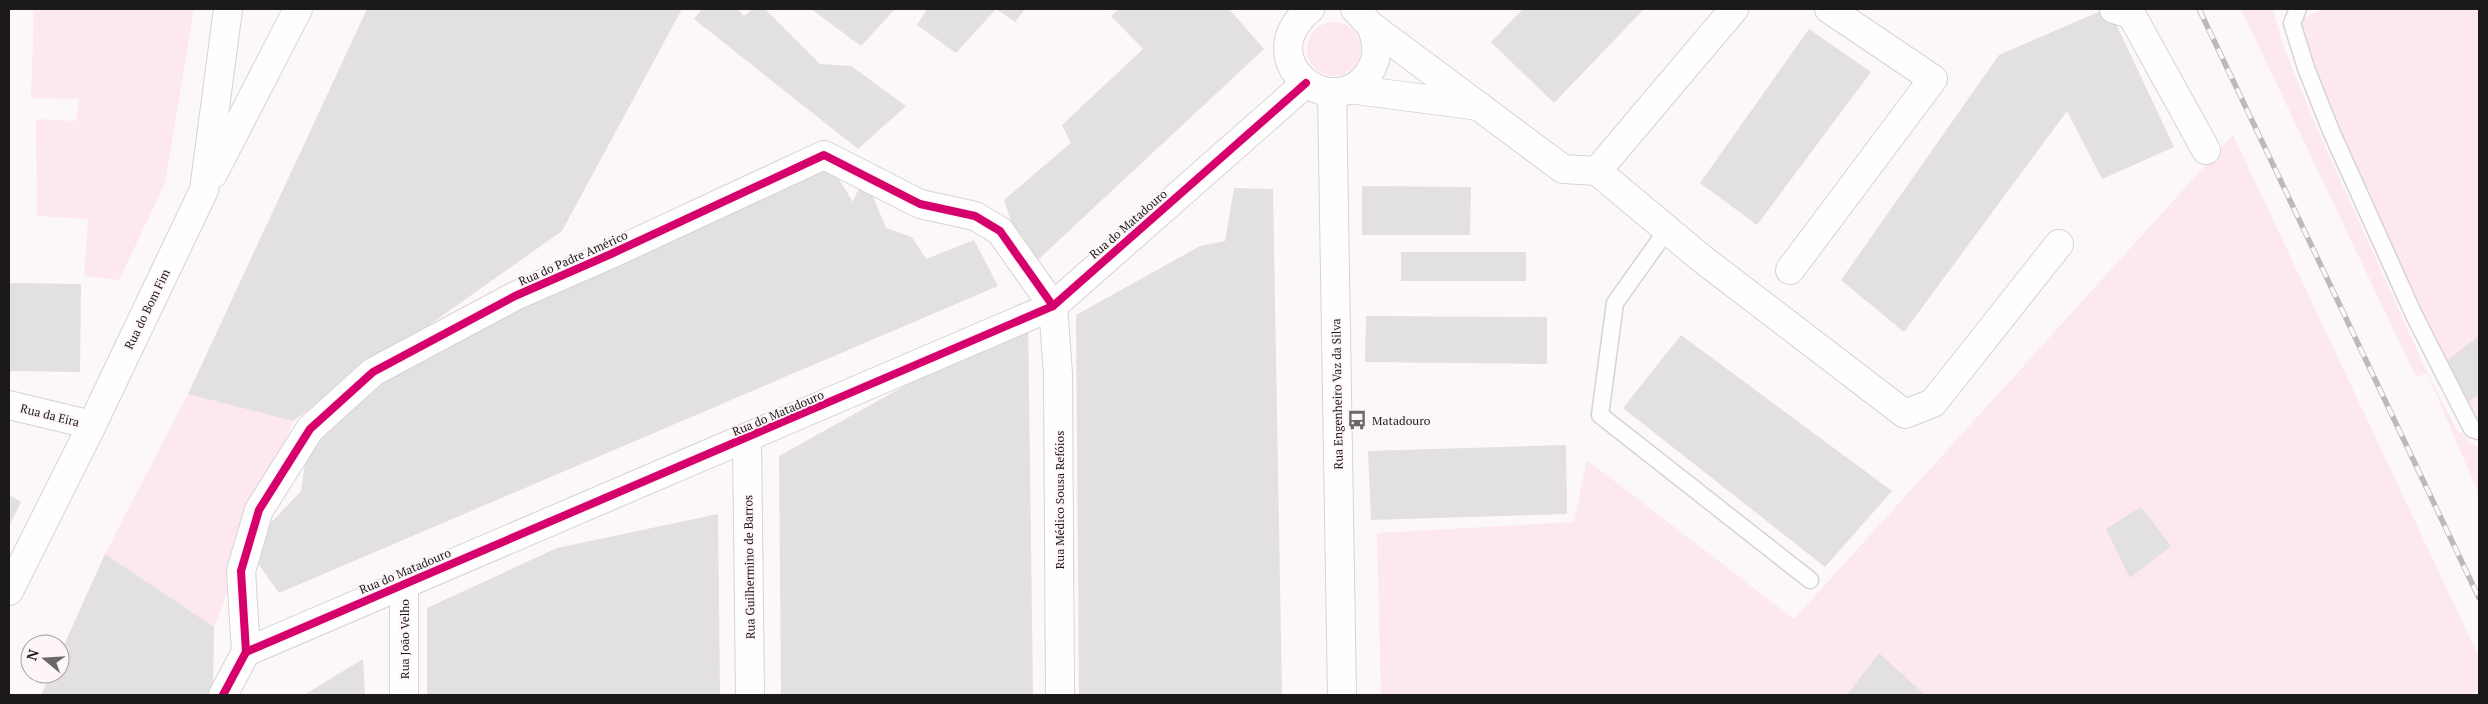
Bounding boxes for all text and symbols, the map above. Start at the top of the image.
street label: Rua do Matadouro [1086,186,1170,262]
street label: Rua do Padre Américo [516,227,630,289]
street label: Rua do Bom Fim [121,266,173,352]
street label: Rua Engenheiro Vaz da Silva [1328,318,1346,470]
street label: Rua do Matadouro [730,387,826,439]
street label: Rua da Eira [19,400,81,430]
bus stop icon: Matadouro [1346,409,1368,431]
place label: Matadouro [1372,413,1431,428]
street label: Rua Médico Sousa Refóios [1052,431,1067,569]
street label: Rua Guilhermino de Barros [740,495,758,639]
street label: Rua do Matadouro [357,545,453,597]
street label: Rua João Velho [397,599,412,679]
north arrow [20,634,70,684]
text: N [21,646,43,663]

